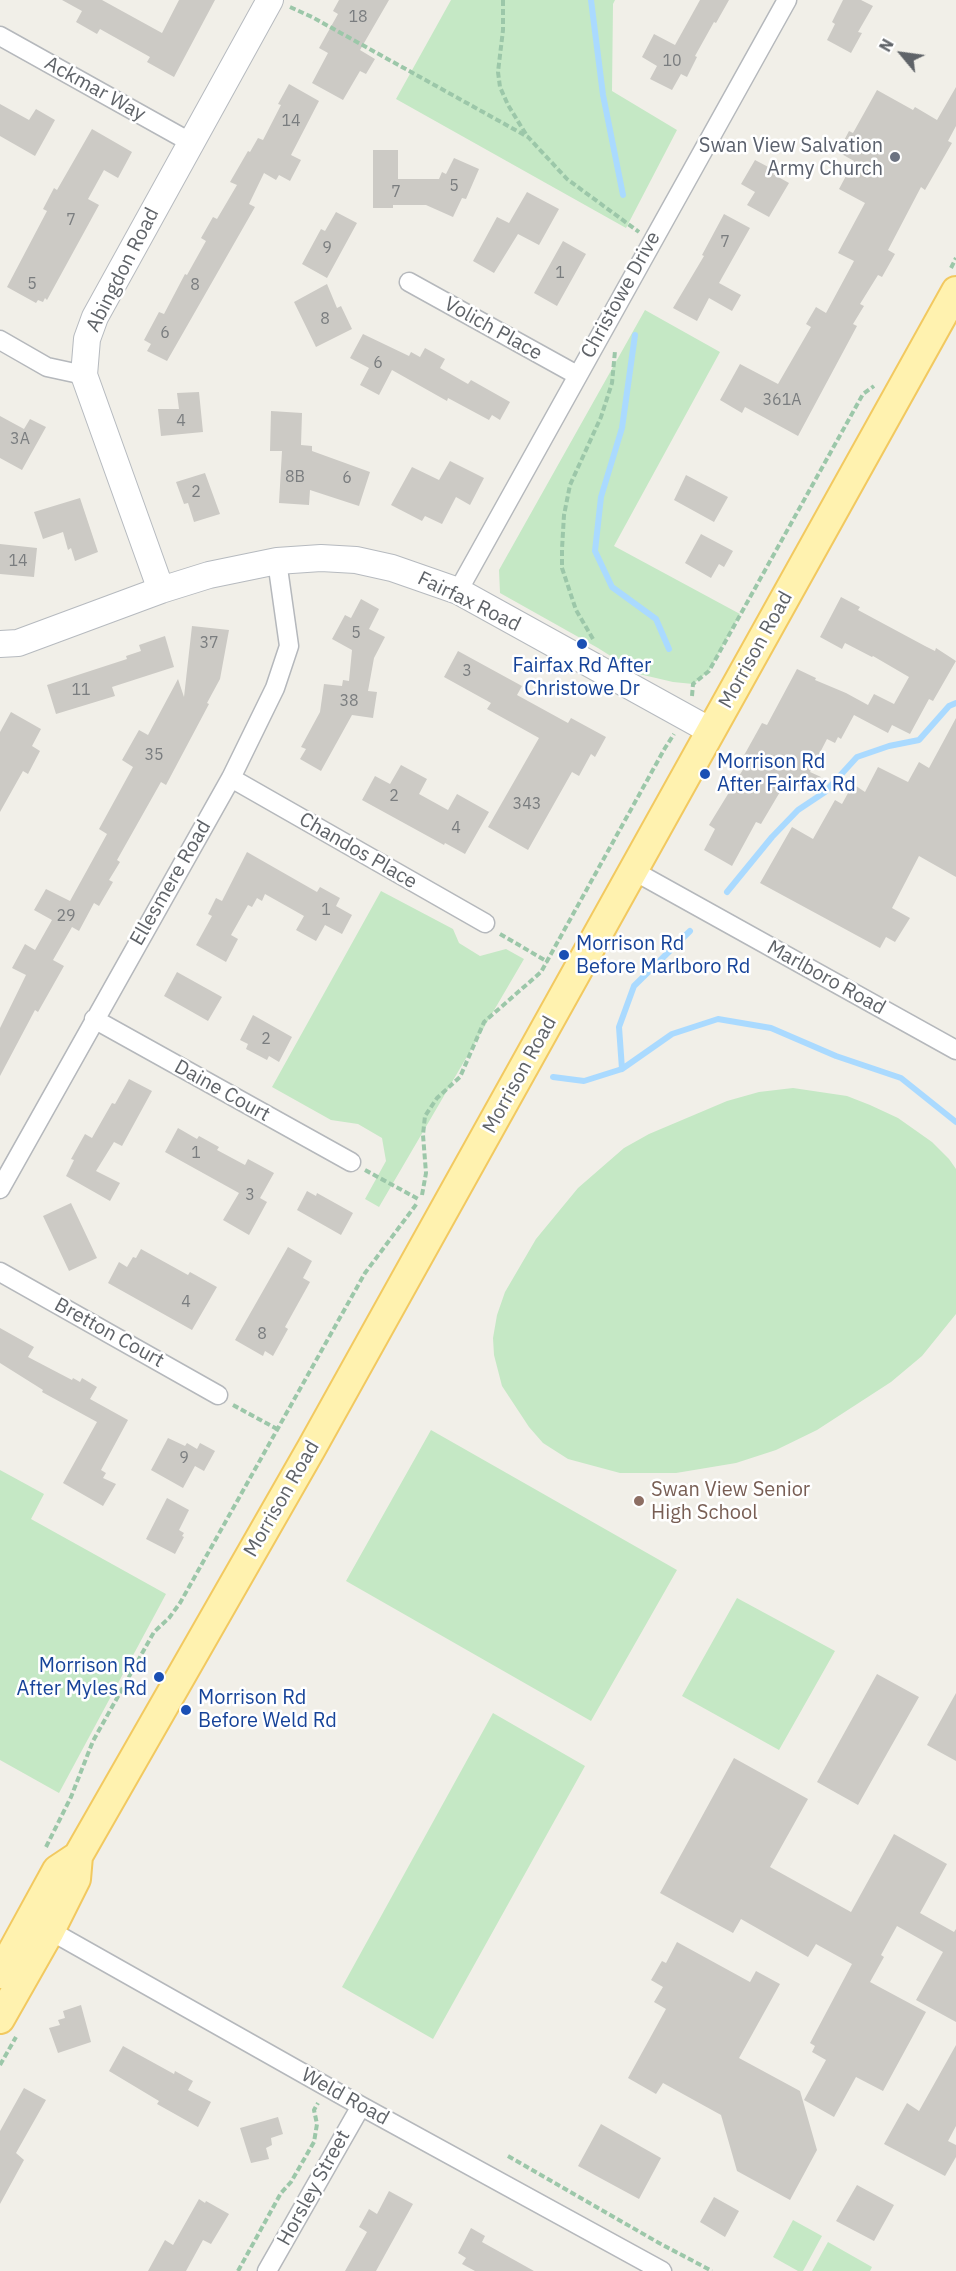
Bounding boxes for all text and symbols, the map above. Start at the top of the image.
house number: 18 [348,7,368,27]
north arrow [872,24,932,84]
text: N [875,35,898,55]
street label: Ackmar Way [40,51,150,127]
house number: 10 [662,51,682,71]
house number: 14 [281,111,301,131]
place label: Swan View Salvation Army Church [699,134,883,181]
marker: Swan View Salvation Army Church [888,150,902,164]
house number: 5 [449,176,459,196]
house number: 7 [391,182,401,202]
street label: Abingdon Road [81,204,165,336]
house number: 7 [66,210,76,230]
street label: Christowe Drive [576,227,666,363]
house number: 7 [720,232,730,252]
house number: 9 [322,238,332,258]
house number: 1 [555,263,565,283]
house number: 5 [27,274,37,294]
house number: 8 [190,275,200,295]
street label: Volich Place [440,292,546,366]
house number: 8 [320,309,330,329]
house number: 6 [160,323,170,343]
house number: 6 [373,353,383,373]
house number: 361A [762,390,802,410]
house number: 4 [176,411,186,431]
house number: 3A [10,429,30,449]
house number: 8B [285,467,305,487]
house number: 6 [342,468,352,488]
house number: 2 [191,482,201,502]
house number: 14 [8,551,28,571]
street label: Fairfax Road [414,567,524,637]
street label: Morrison Road [714,587,798,713]
house number: 5 [351,623,361,643]
house number: 37 [199,633,219,653]
marker: Fairfax Rd After Christowe Dr [575,637,589,651]
place label: Fairfax Rd After Christowe Dr [513,654,651,701]
house number: 3 [462,661,472,681]
house number: 11 [71,680,91,700]
house number: 38 [339,691,359,711]
house number: 35 [144,745,164,765]
place label: Morrison Rd After Fairfax Rd [717,750,856,797]
marker: Morrison Rd After Fairfax Rd [698,767,712,781]
house number: 2 [389,786,399,806]
house number: 343 [513,794,541,814]
street label: Chandos Place [295,808,421,894]
street label: Ellesmere Road [125,816,217,950]
house number: 4 [451,818,461,838]
house number: 1 [321,900,331,920]
house number: 29 [56,906,76,926]
place label: Morrison Rd Before Marlboro Rd [576,932,750,979]
street label: Marlboro Road [763,936,889,1020]
marker: Morrison Rd Before Marlboro Rd [557,948,571,962]
street label: Morrison Road [478,1012,562,1138]
house number: 2 [261,1029,271,1049]
street label: Daine Court [170,1055,274,1127]
house number: 1 [191,1143,201,1163]
house number: 3 [245,1185,255,1205]
house number: 4 [181,1292,191,1312]
street label: Bretton Court [50,1293,168,1373]
house number: 8 [257,1324,267,1344]
street label: Morrison Road [239,1437,325,1561]
house number: 9 [179,1448,189,1468]
place label: Swan View Senior High School [651,1478,810,1525]
marker: Swan View Senior High School [632,1494,646,1508]
place label: Morrison Rd After Myles Rd [17,1654,147,1701]
marker: Morrison Rd After Myles Rd [152,1670,166,1684]
place label: Morrison Rd Before Weld Rd [198,1686,337,1733]
marker: Morrison Rd Before Weld Rd [179,1703,193,1717]
street label: Weld Road [297,2063,393,2131]
street label: Horsley Street [272,2126,356,2250]

